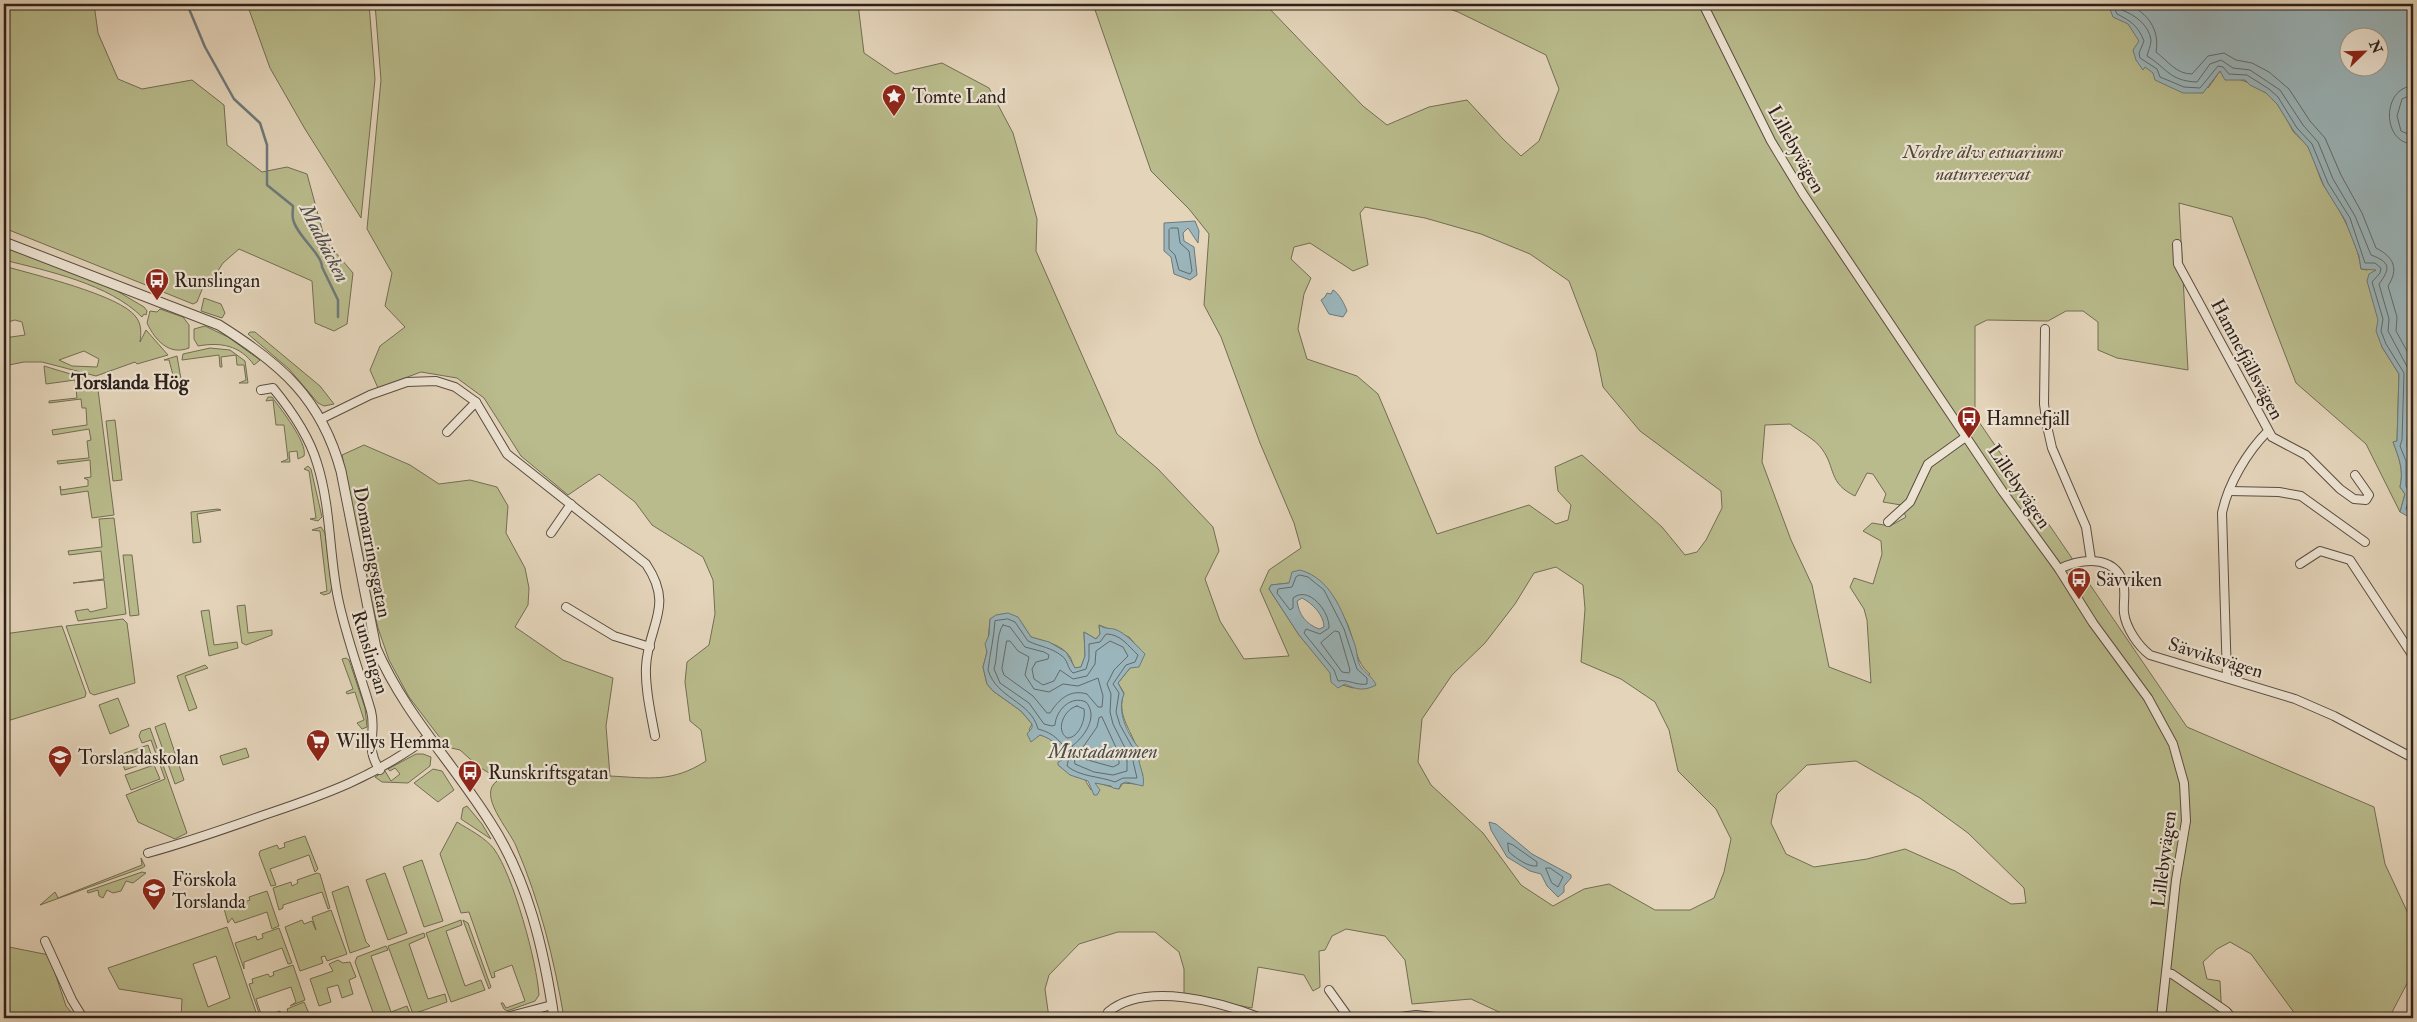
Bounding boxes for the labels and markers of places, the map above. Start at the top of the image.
place icon: Tomte Land [881,83,907,117]
place label: Tomte Land [912,85,1007,109]
bus stop icon: Runslingan [144,267,170,301]
place label: Runslingan [174,269,260,293]
bus stop icon: Hamnefjäll [1956,405,1982,439]
place label: Hamnefjäll [1986,407,2070,431]
bus stop icon: Sävviken [2066,566,2092,600]
place label: Sävviken [2096,568,2162,592]
supermarket icon: Willys Hemma [305,728,331,762]
place label: Willys Hemma [335,730,450,754]
school or university icon: Torslandaskolan [47,744,73,778]
place label: Torslandaskolan [78,746,199,770]
bus stop icon: Runskriftsgatan [457,759,483,793]
place label: Runskriftsgatan [488,761,609,785]
place label: Förskola Torslanda [172,868,246,914]
school or university icon: Förskola Torslanda [141,877,167,911]

